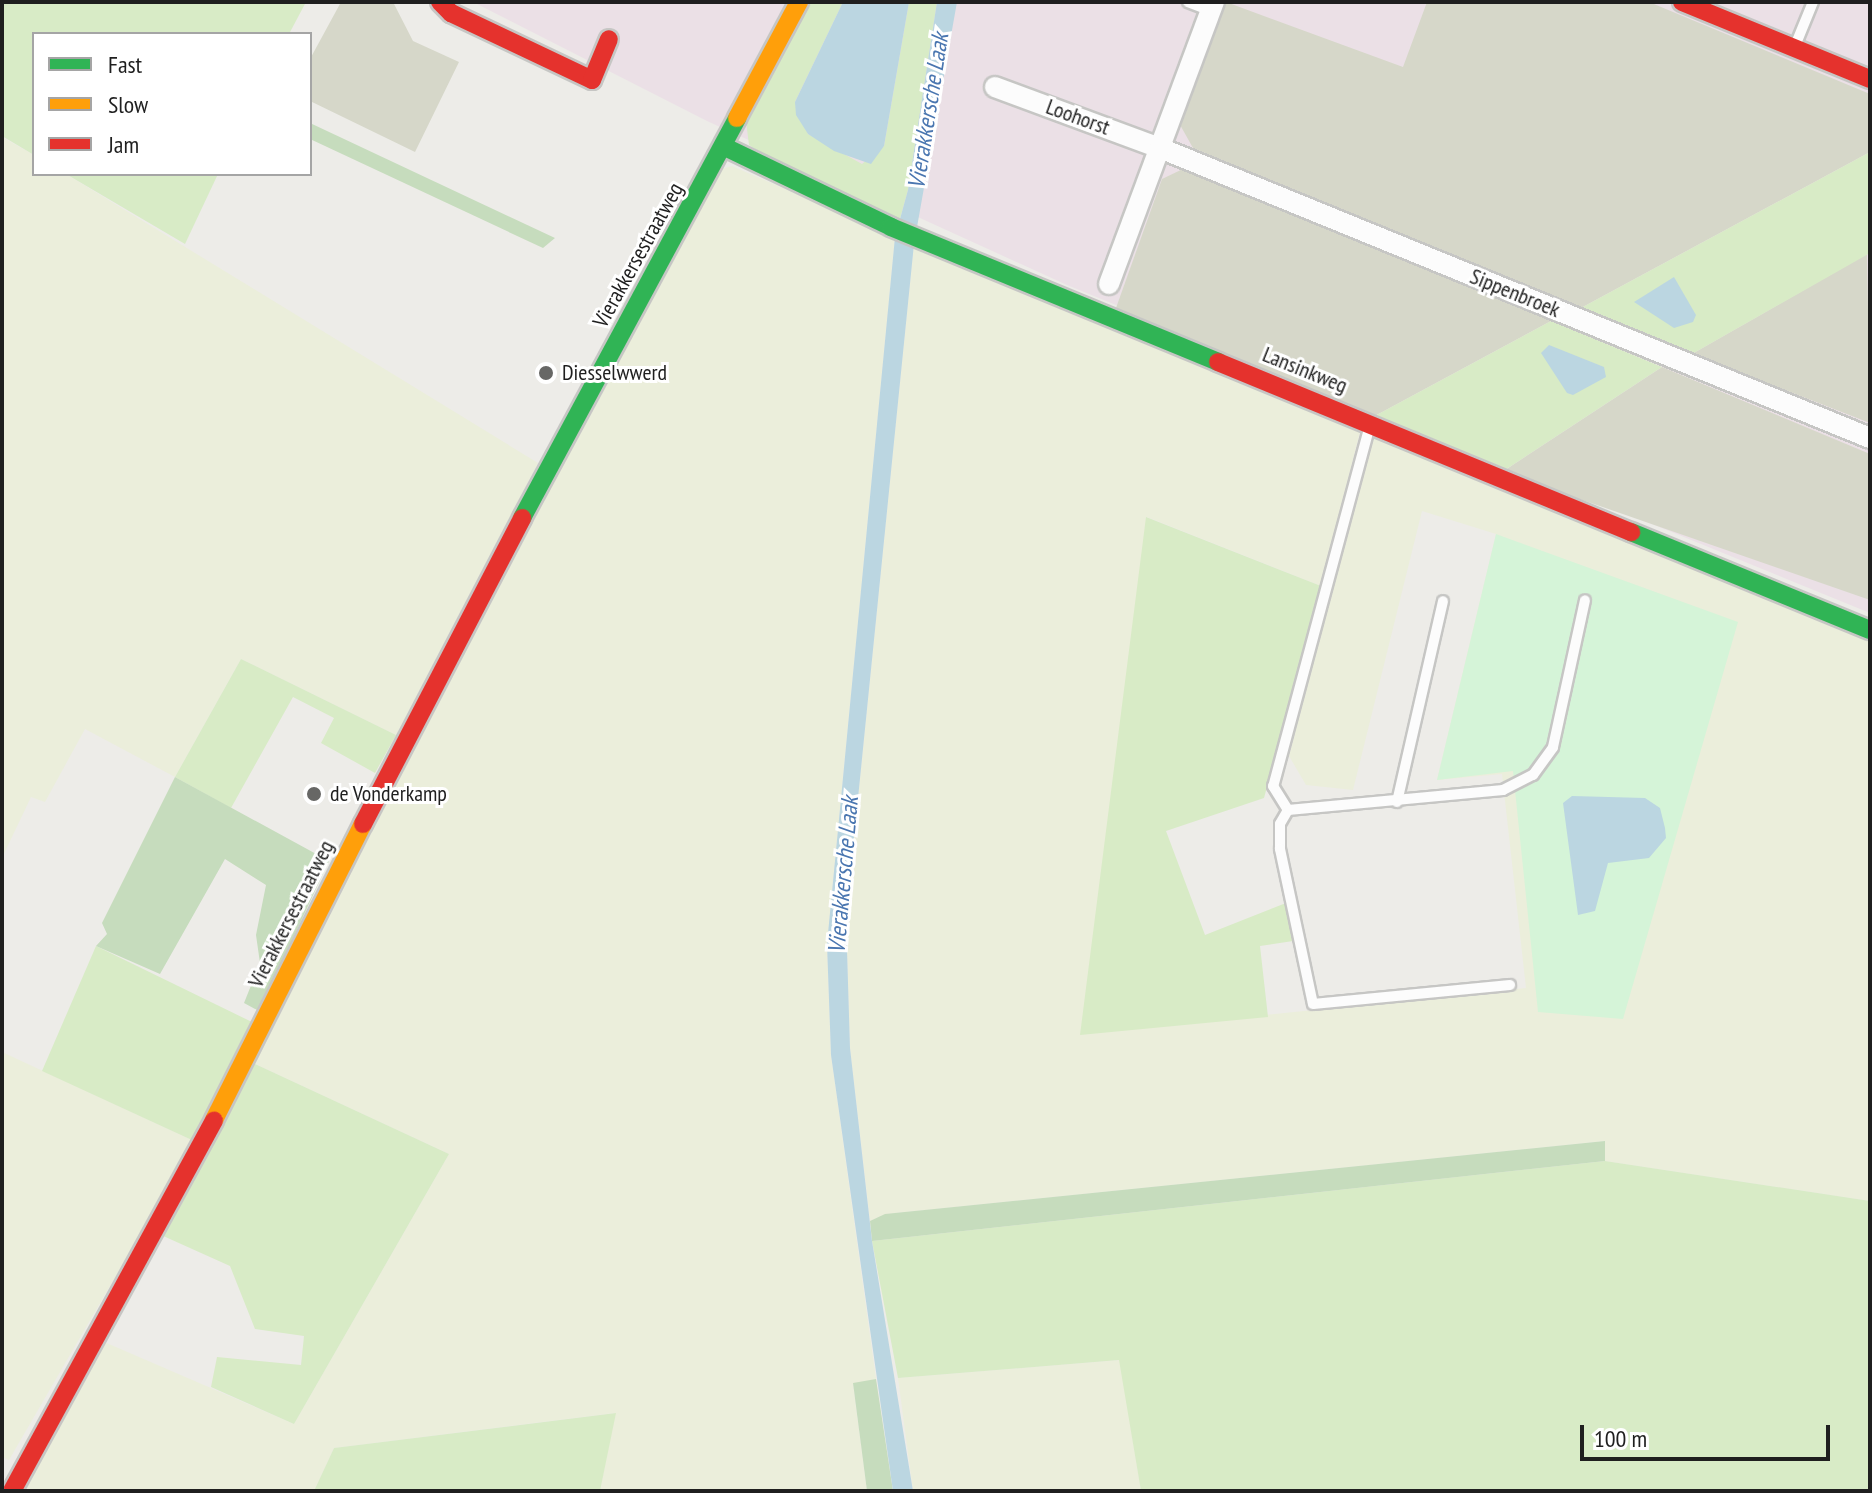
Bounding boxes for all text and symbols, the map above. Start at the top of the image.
water label: Vierakkersche Laak [901,31,955,191]
legend [32,32,312,176]
text: Fast [108,49,142,80]
text: Slow [108,89,148,120]
street label: Loohorst [1043,93,1113,141]
text: Jam [108,129,139,160]
street label: Vierakkersestraatweg [587,178,689,332]
street label: Sippenbroek [1466,263,1564,323]
street label: Lansinkweg [1259,341,1351,399]
place label: Diesselwwerd [562,360,667,386]
marker: Diesselwwerd [537,364,555,382]
place label: de Vonderkamp [330,781,447,807]
marker: de Vonderkamp [305,785,323,803]
water label: Vierakkersche Laak [822,795,864,955]
street label: Vierakkersestraatweg [243,836,339,992]
scale bar [1584,1409,1834,1459]
text: 100 m [1594,1423,1647,1454]

